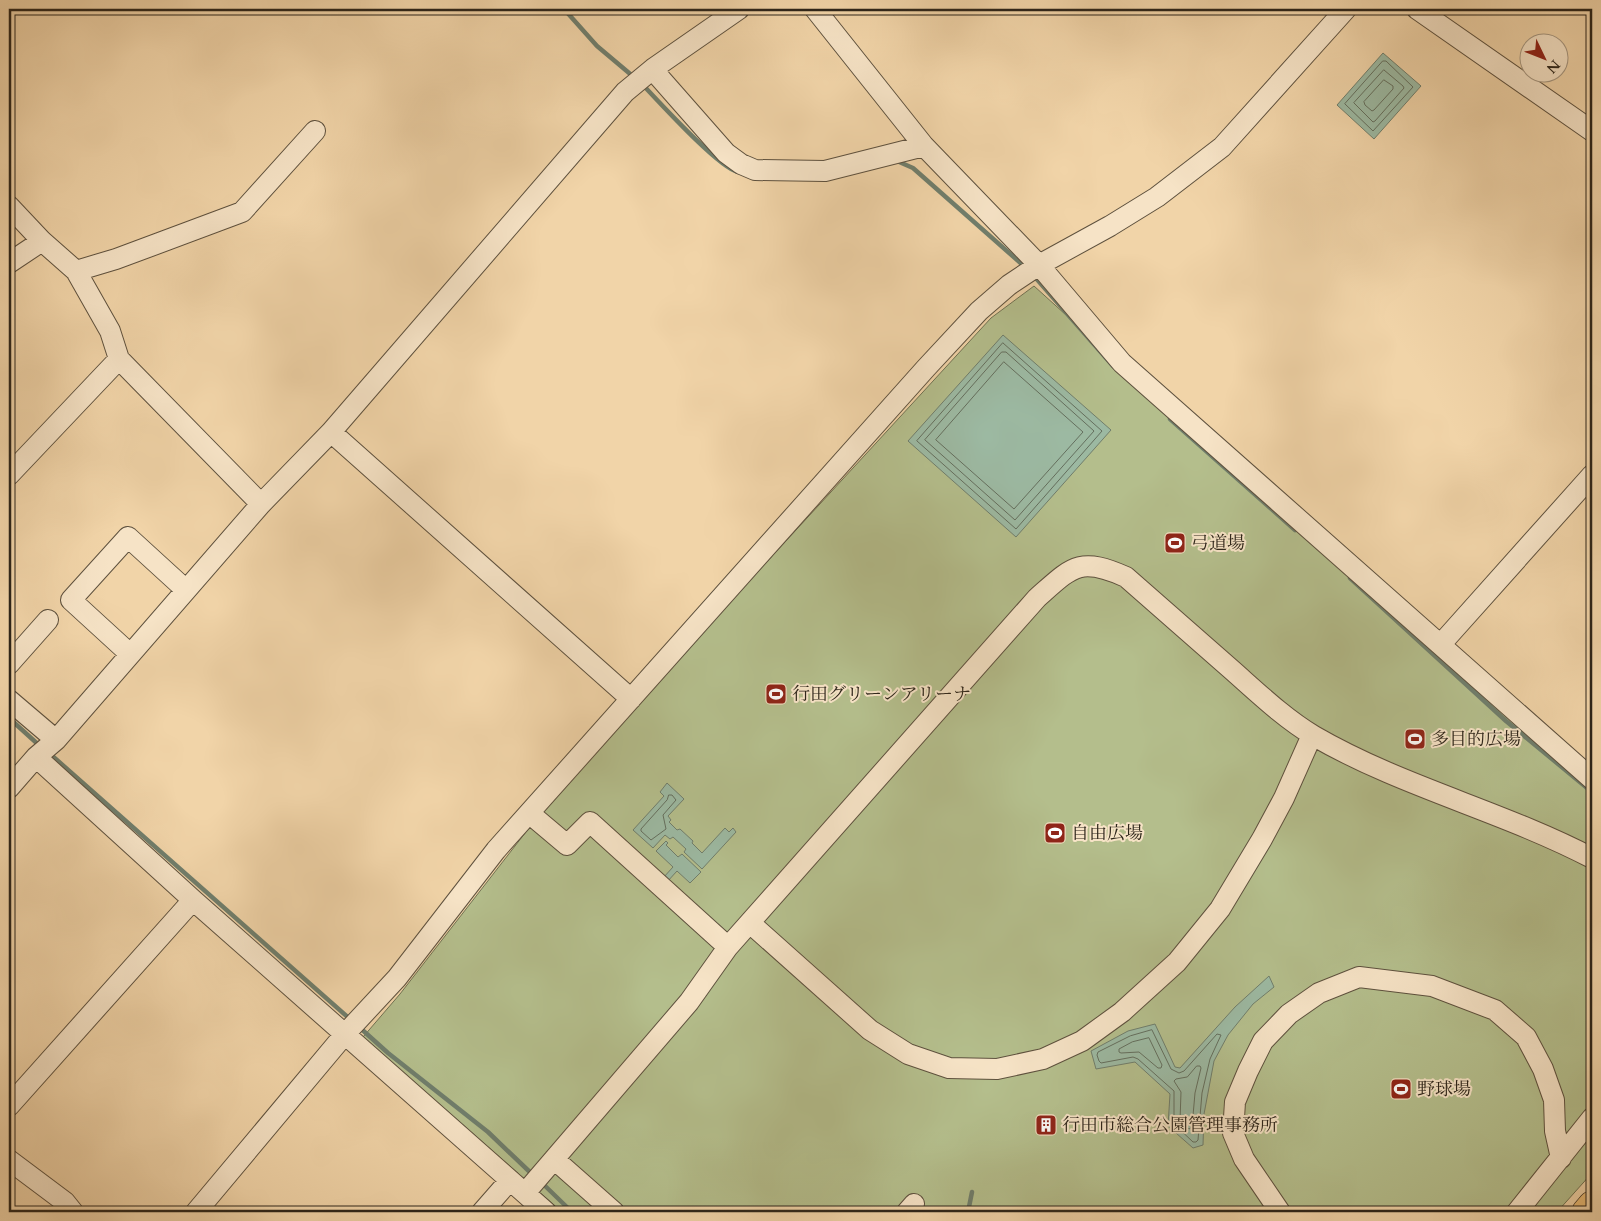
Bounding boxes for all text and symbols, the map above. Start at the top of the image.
north arrow [1518,32,1568,82]
text: N [1542,56,1564,77]
sports icon: 弓道場 [1163,531,1187,555]
place label: 弓道場 [1191,531,1245,556]
sports icon: 行田グリーンアリーナ [764,682,788,706]
place label: 行田グリーンアリーナ [792,682,971,707]
sports icon: 多目的広場 [1403,727,1427,751]
place label: 多目的広場 [1431,727,1521,752]
sports icon: 自由広場 [1043,821,1067,845]
place label: 自由広場 [1071,821,1143,846]
sports icon: 野球場 [1389,1077,1413,1101]
place label: 野球場 [1417,1077,1471,1102]
building icon: 行田市総合公園管理事務所 [1034,1113,1058,1137]
place label: 行田市総合公園管理事務所 [1062,1113,1278,1138]

